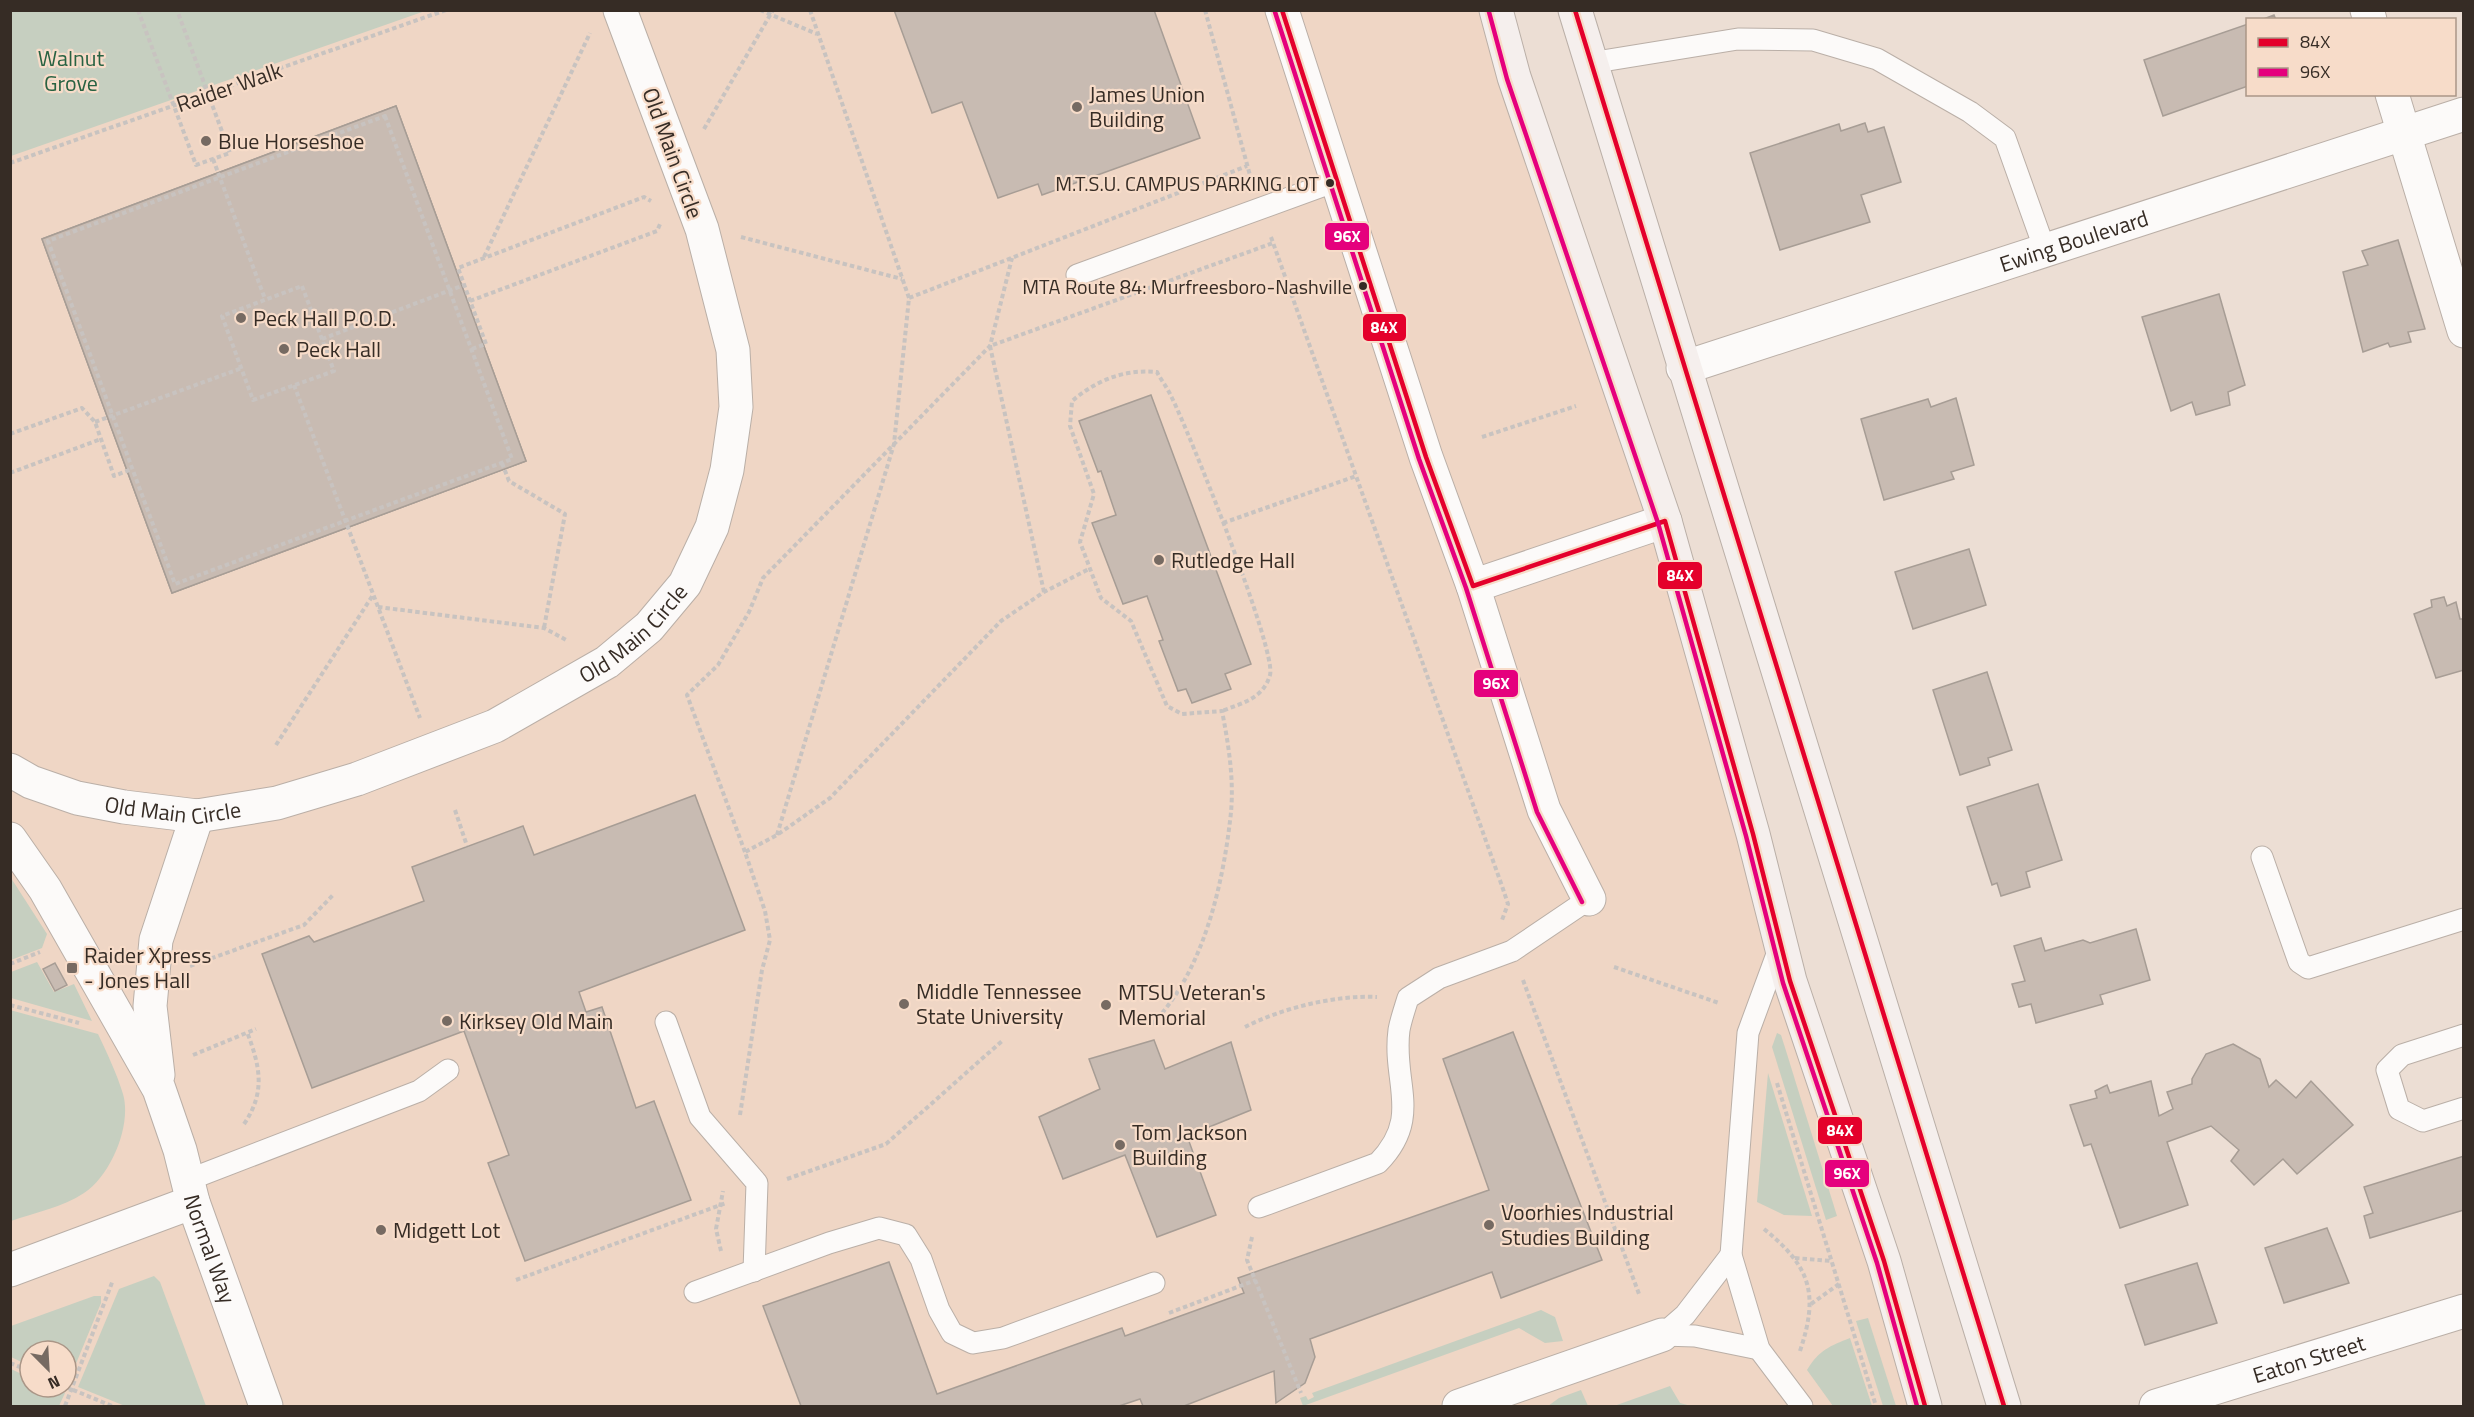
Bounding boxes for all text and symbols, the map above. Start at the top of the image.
legend [2246,18,2456,96]
text: 84X [2300,28,2330,55]
park label: Walnut Grove [38,41,105,100]
street label: Raider Walk [171,53,287,121]
text: 96X [2300,58,2330,85]
place label: James Union Building [1089,77,1205,136]
street label: Old Main Circle [634,83,712,223]
marker: James Union Building [1070,100,1084,114]
place label: Blue Horseshoe [218,124,364,158]
marker: Blue Horseshoe [199,134,213,148]
place label: M.T.S.U. CAMPUS PARKING LOT [1055,168,1319,199]
marker: M.T.S.U. CAMPUS PARKING LOT [1324,177,1336,189]
street label: Ewing Boulevard [1995,201,2153,281]
line badge: 96X [1324,222,1370,251]
text: 96X [1333,224,1361,248]
place label: MTA Route 84: Murfreesboro-Nashville [1022,271,1352,302]
marker: MTA Route 84: Murfreesboro-Nashville [1357,280,1369,292]
place label: Peck Hall P.O.D. [253,301,396,335]
marker: Peck Hall P.O.D. [234,311,248,325]
line badge: 84X [1362,313,1407,342]
text: 84X [1370,315,1398,339]
place label: Peck Hall [296,332,381,366]
marker: Peck Hall [277,342,291,356]
place label: Rutledge Hall [1171,543,1295,577]
marker: Rutledge Hall [1152,553,1166,567]
line badge: 84X [1657,561,1703,590]
text: 84X [1666,563,1694,587]
street label: Old Main Circle [572,576,696,692]
line badge: 96X [1473,669,1519,698]
text: 96X [1482,671,1510,695]
street label: Old Main Circle [102,787,243,834]
place label: Raider Xpress - Jones Hall [84,938,211,997]
marker: Raider Xpress - Jones Hall [65,961,79,975]
place label: Middle Tennessee State University [916,974,1082,1033]
place label: MTSU Veteran's Memorial [1118,975,1266,1034]
marker: Middle Tennessee State University [897,997,911,1011]
marker: MTSU Veteran's Memorial [1099,998,1113,1012]
place label: Kirksey Old Main [459,1004,613,1038]
marker: Kirksey Old Main [440,1014,454,1028]
place label: Tom Jackson Building [1132,1115,1248,1174]
line badge: 84X [1817,1116,1863,1145]
text: 84X [1826,1118,1854,1142]
marker: Tom Jackson Building [1113,1138,1127,1152]
line badge: 96X [1824,1159,1870,1188]
text: 96X [1833,1161,1861,1185]
street label: Normal Way [175,1191,245,1309]
place label: Voorhies Industrial Studies Building [1501,1195,1674,1254]
place label: Midgett Lot [393,1213,501,1247]
marker: Voorhies Industrial Studies Building [1482,1218,1496,1232]
marker: Midgett Lot [374,1223,388,1237]
street label: Eaton Street [2248,1325,2370,1392]
north arrow [18,1339,78,1399]
text: N [44,1369,64,1396]

